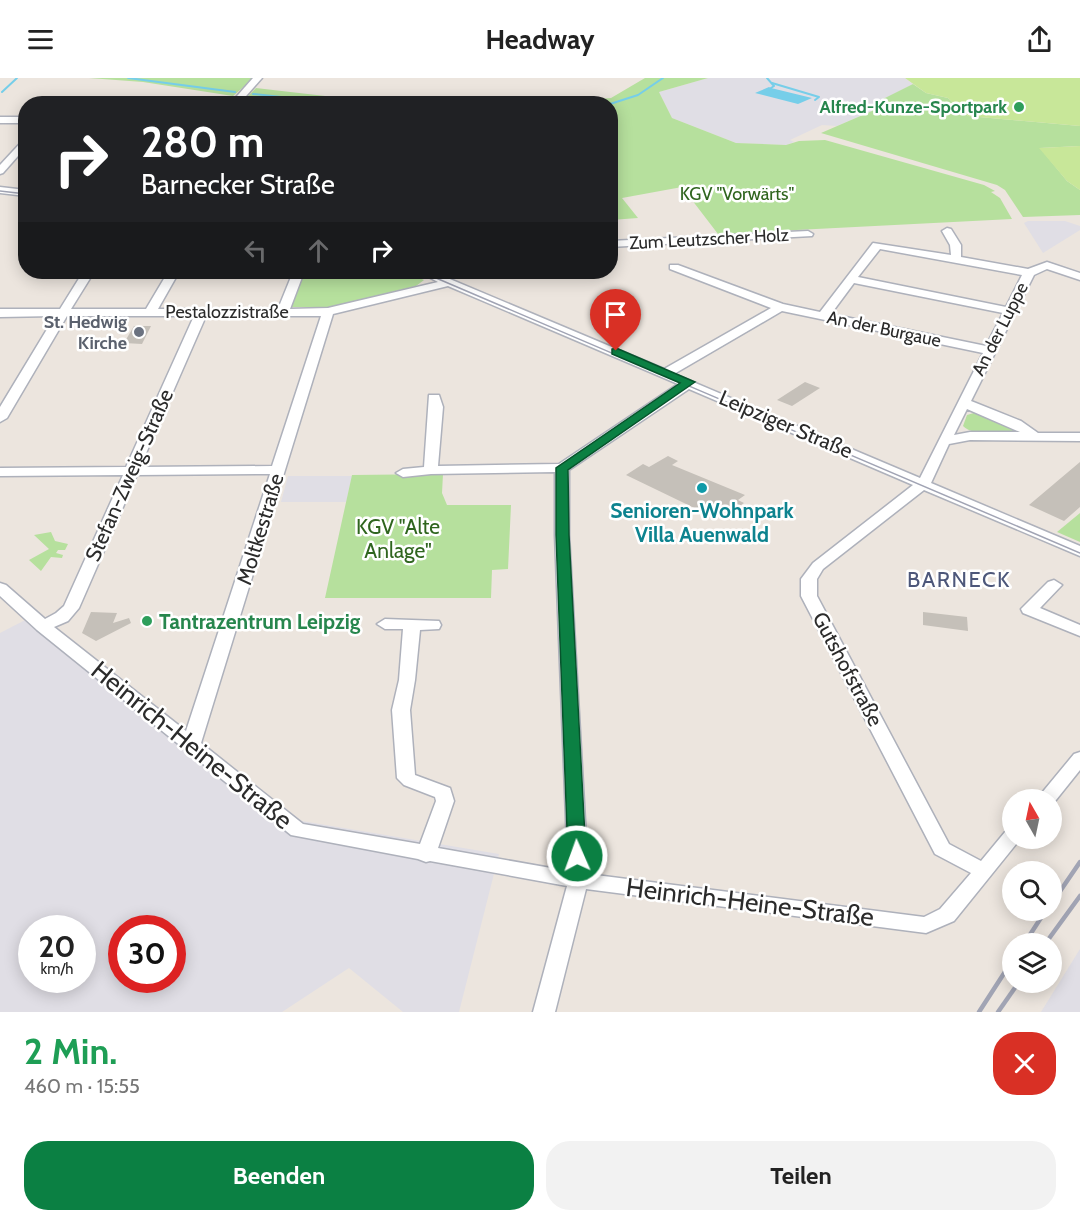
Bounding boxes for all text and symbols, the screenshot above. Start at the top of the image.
icon: menu [24,23,57,56]
text: Headway [486,23,594,56]
icon: share [1023,23,1056,56]
place label: Alfred-Kunze-Sportpark [820,96,1007,118]
marker: Alfred-Kunze-Sportpark [1012,100,1026,114]
text: 280 m [141,116,264,168]
icon: right [42,120,120,198]
text: Barnecker Straße [141,168,335,201]
park label: KGV "Vorwärts" [680,183,795,205]
street label: Zum Leutzscher Holz [629,224,790,254]
icon: left [239,234,272,267]
icon: ahead [302,234,335,267]
icon: right [365,234,398,267]
street label: An der Luppe [967,279,1033,379]
pin [590,289,641,351]
icon: arrive [599,298,632,331]
street label: Pestalozzistraße [165,301,289,323]
street label: An der Burgaue [825,306,943,352]
place label: St. Hedwig Kirche [44,311,127,354]
marker: St. Hedwig Kirche [132,325,146,339]
street label: Stefan-Zweig-Straße [80,385,178,565]
street label: Leipziger Straße [716,385,857,463]
street label: Moltkestraße [231,470,289,588]
marker: Senioren-Wohnpark Villa Auenwald [695,481,709,495]
place label: Senioren-Wohnpark Villa Auenwald [610,498,795,547]
park label: KGV "Alte Anlage" [356,514,440,563]
district label: BARNECK [907,566,1011,593]
street label: Gutshofstraße [807,608,889,731]
place label: Tantrazentrum Leipzig [159,609,361,634]
marker: Tantrazentrum Leipzig [140,614,154,628]
street label: Heinrich-Heine-Straße [85,654,299,836]
north arrow [1002,789,1062,849]
map controls [1002,789,1062,993]
position arrow [545,824,609,888]
button: search [1002,861,1062,921]
street label: Heinrich-Heine-Straße [624,871,876,933]
speed limit sign: 30 [108,915,186,993]
text: 20 [38,928,76,965]
button: layers [1002,933,1062,993]
text: km/h [41,960,73,978]
text: 2 Min. [24,1029,117,1073]
button: close [993,1032,1056,1095]
text: 460 m · 15:55 [24,1074,140,1098]
button: Beenden [24,1141,534,1210]
button: Teilen [546,1141,1056,1210]

